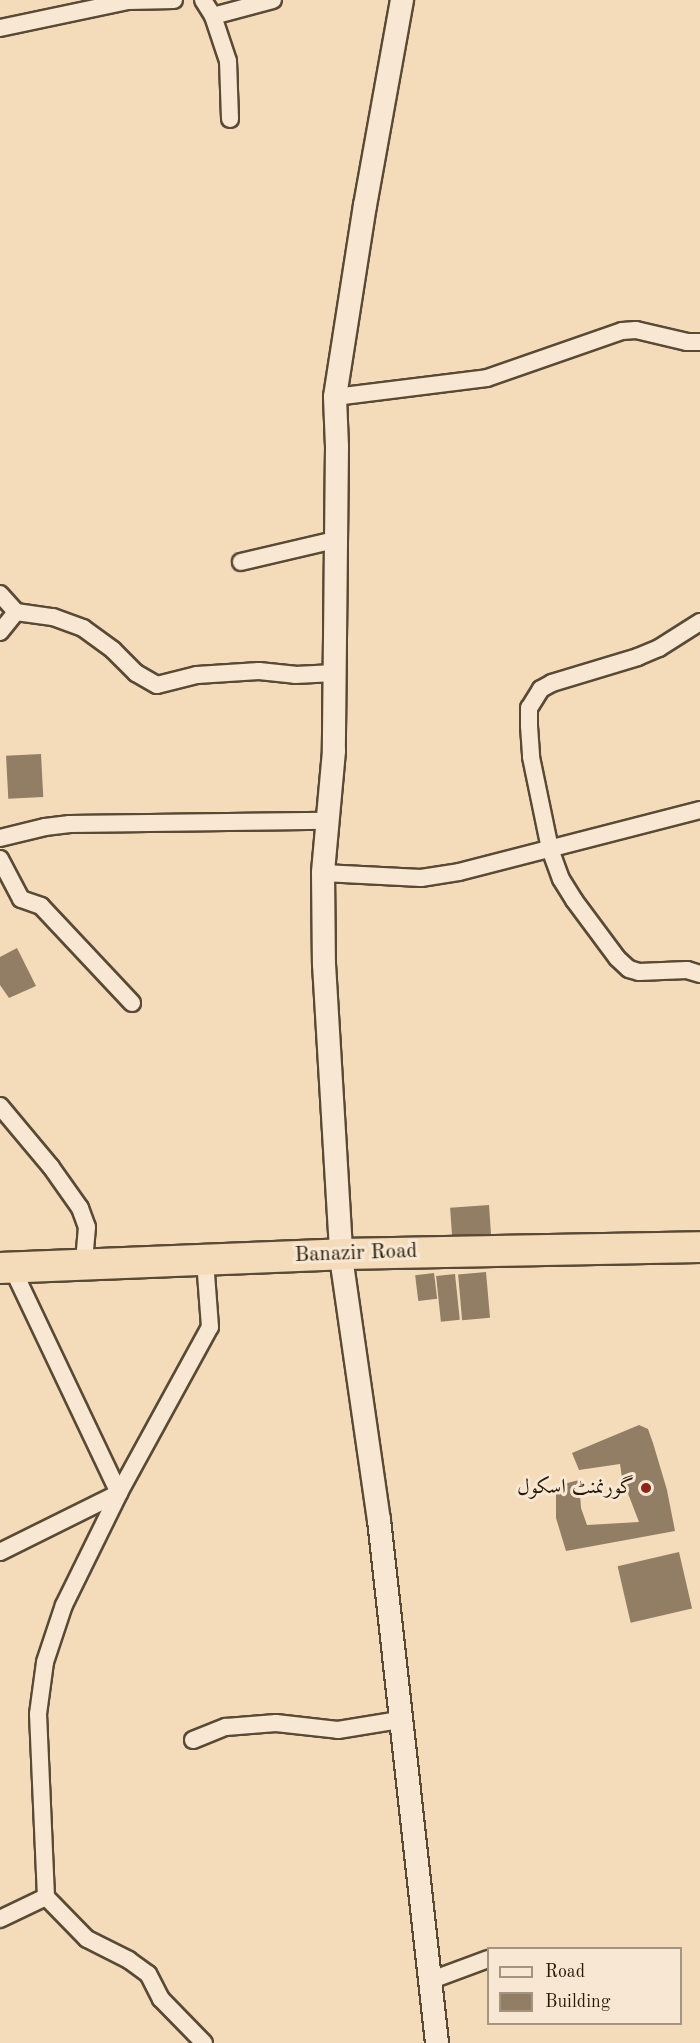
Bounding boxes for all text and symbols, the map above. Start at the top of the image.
street label: Banazir Road [294,1239,418,1269]
place label: گورنمنٹ اسکول [517,1475,634,1501]
marker: گورنمنٹ اسکول [639,1481,653,1495]
legend [487,1947,682,2025]
text: Road [545,1963,585,1981]
text: Building [545,1993,610,2011]

